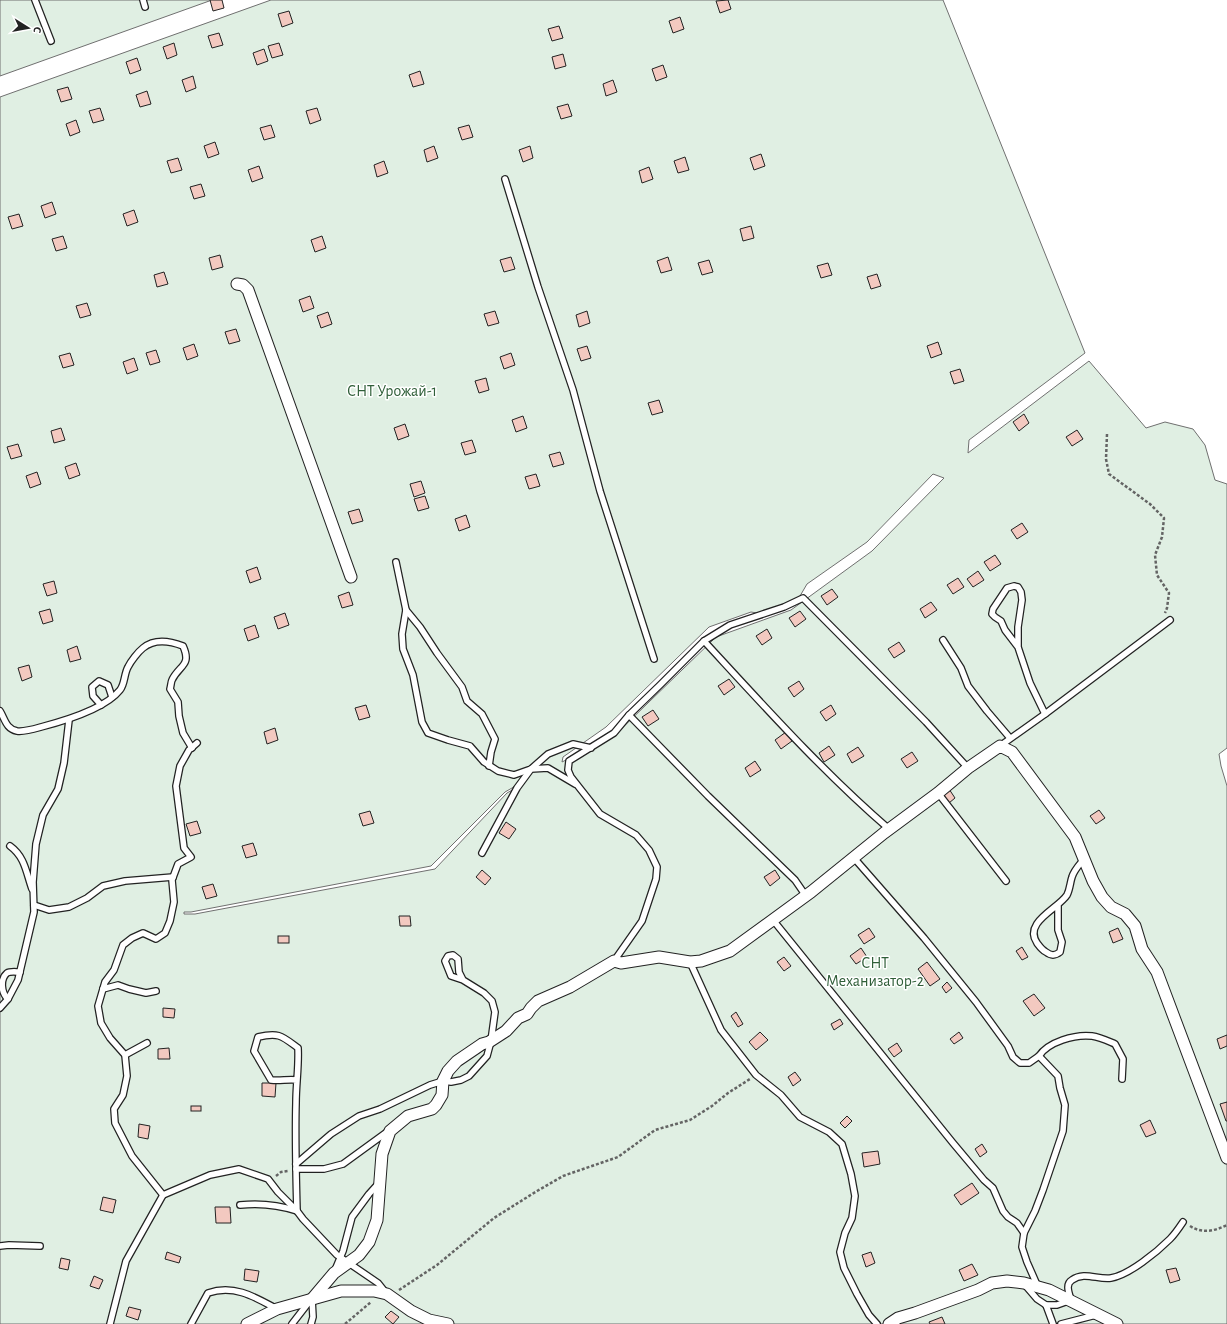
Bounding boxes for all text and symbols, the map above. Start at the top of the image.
north arrow [8,8,48,48]
text: С [31,26,43,34]
park label: СНТ Урожай-1 [347,383,437,399]
park label: СНТ Механизатор-2 [826,955,924,989]

